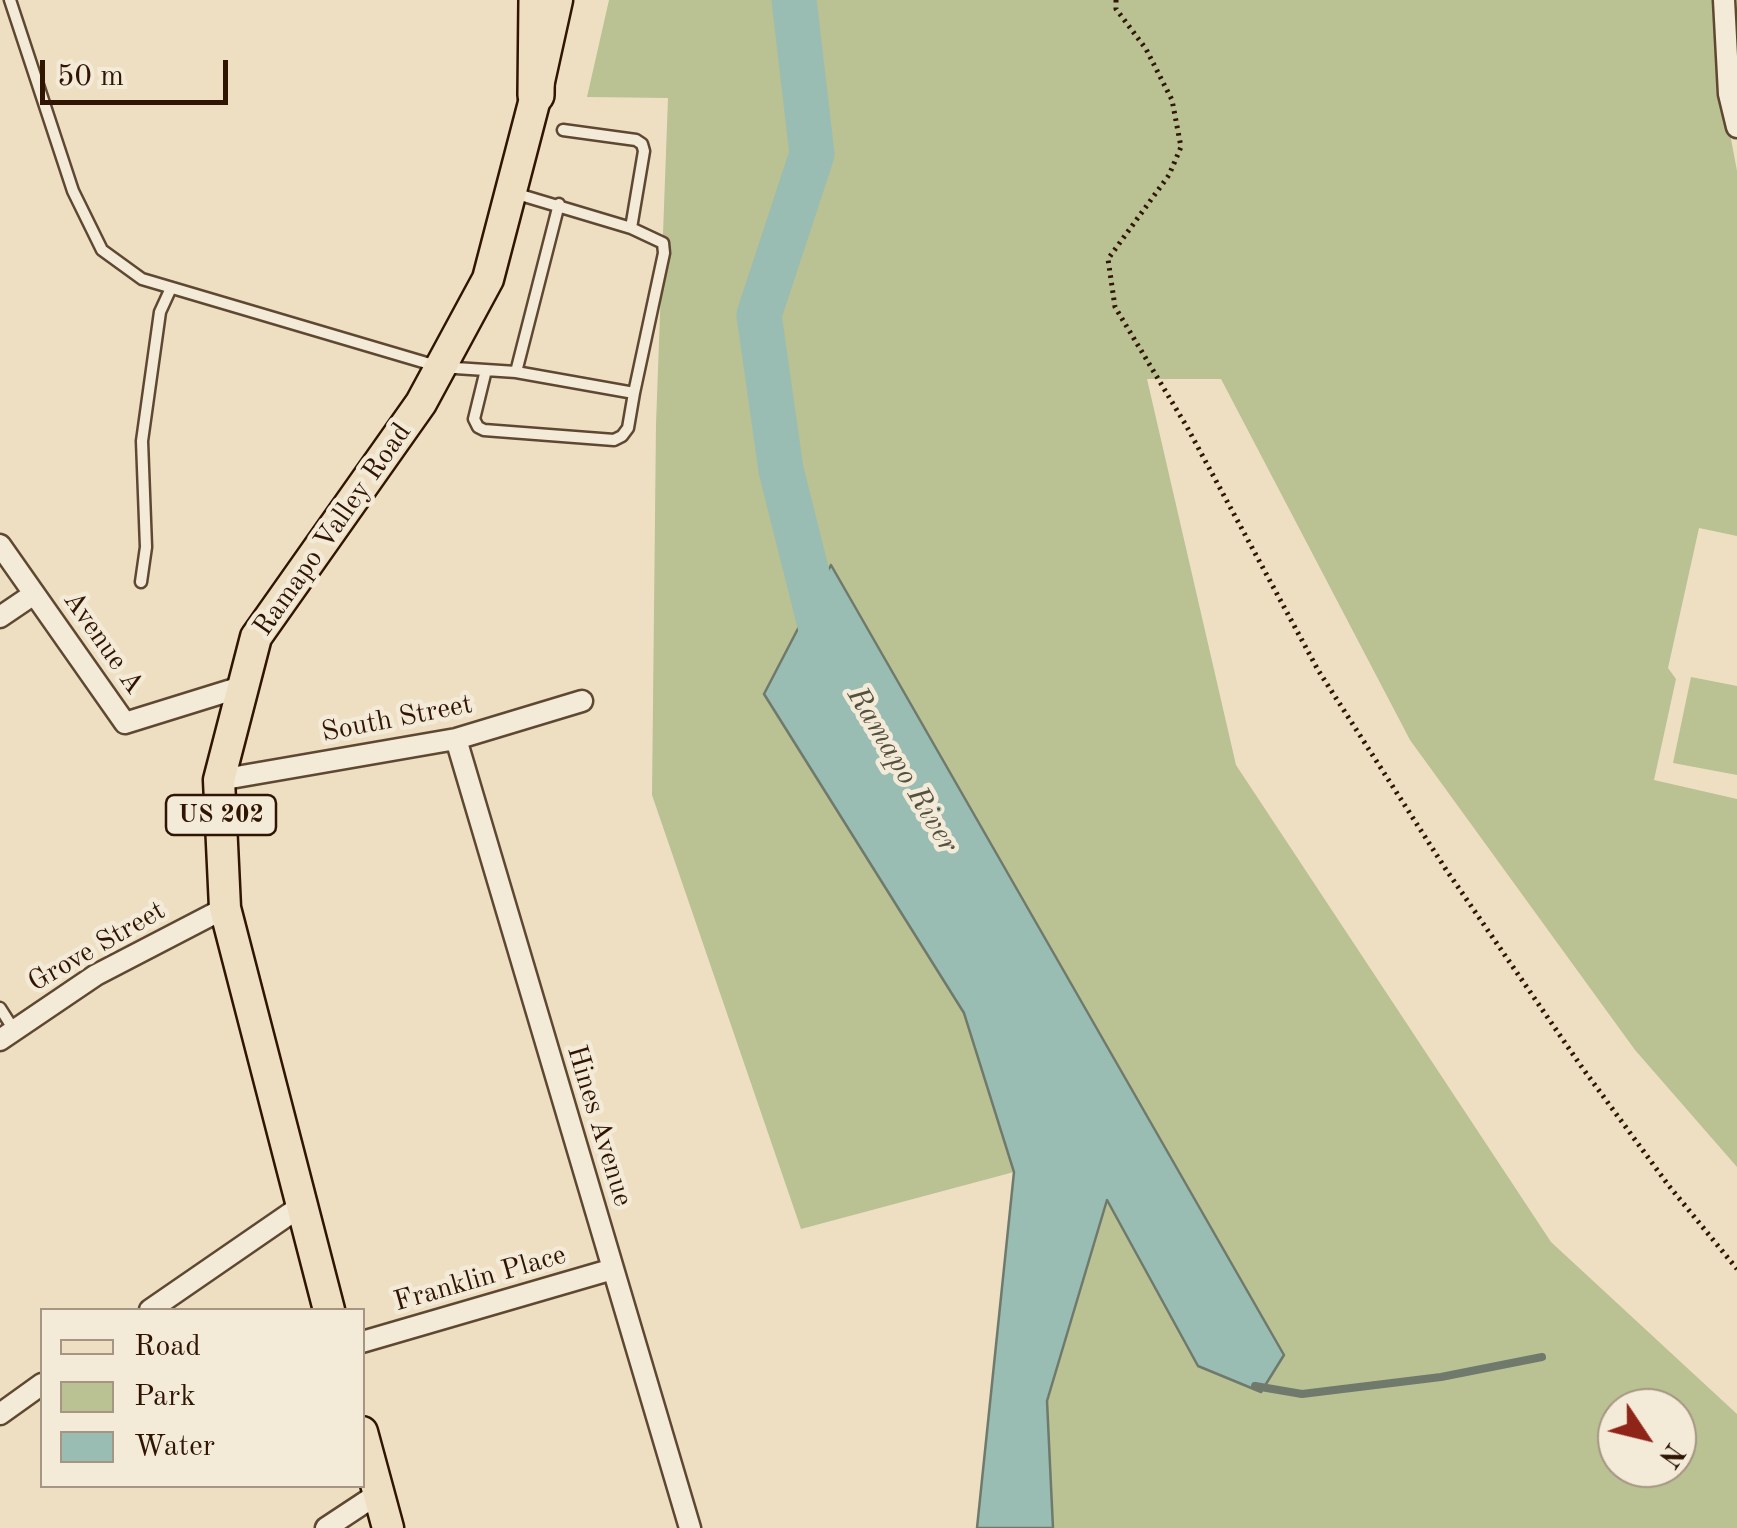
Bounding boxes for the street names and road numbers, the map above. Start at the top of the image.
street label: Ramapo Valley Road [247,417,419,643]
street label: Avenue A [55,585,151,701]
street label: South Street [319,688,475,750]
road number: US 202 [166,795,276,835]
street label: Grove Street [22,894,172,1000]
street label: Hines Avenue [559,1041,639,1211]
street label: Franklin Place [390,1238,570,1320]

